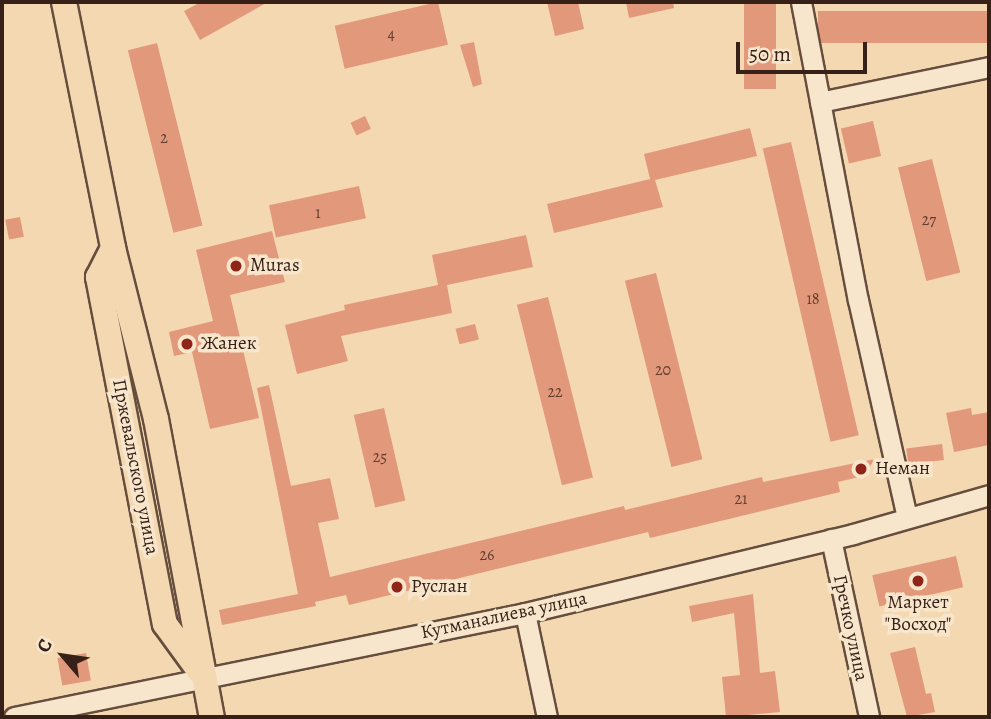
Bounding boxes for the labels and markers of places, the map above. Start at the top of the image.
place label: Muras [250,255,300,277]
marker: Muras [228,258,244,274]
place label: Жанек [201,333,256,355]
marker: Жанек [179,336,195,352]
place label: Неман [875,458,930,480]
marker: Неман [853,461,869,477]
marker: Маркет "Восход" [910,573,926,589]
place label: Руслан [411,576,467,598]
marker: Руслан [389,579,405,595]
place label: Маркет "Восход" [885,592,951,636]

